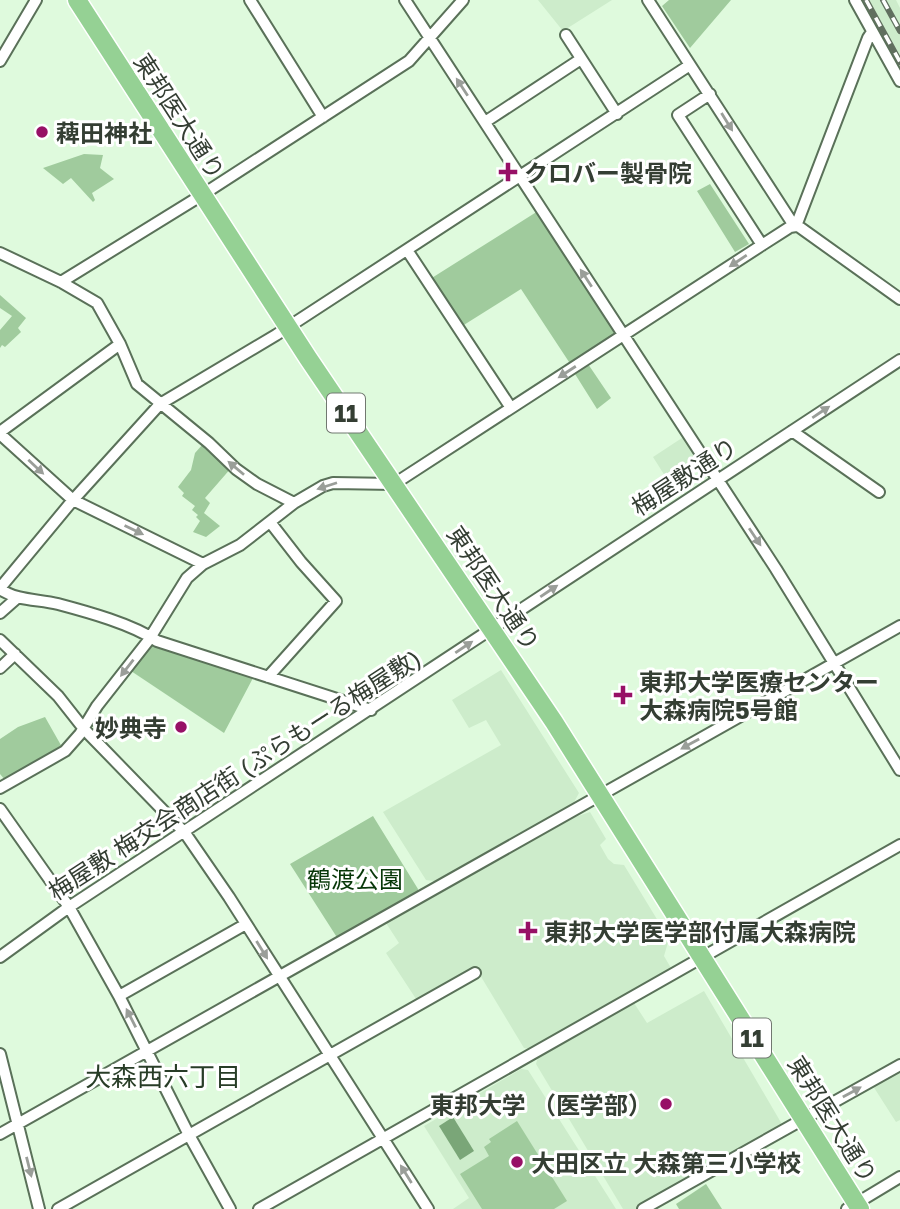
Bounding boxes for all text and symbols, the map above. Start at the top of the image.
street label: 東邦医大通り [129,48,231,184]
one-way arrow [455,78,469,96]
one-way arrow [721,113,734,132]
place label: 薭田神社 [56,118,152,147]
marker: 薭田神社 [34,124,50,140]
place label: クロバー製骨院 [524,158,692,187]
marker: クロバー製骨院 [498,162,518,182]
one-way arrow [728,254,748,267]
one-way arrow [580,268,593,287]
one-way arrow [557,366,576,379]
road number: 11 [327,394,365,432]
one-way arrow [812,405,830,419]
street label: 梅屋敷通り [626,431,742,521]
one-way arrow [27,459,45,475]
one-way arrow [227,460,245,475]
one-way arrow [316,482,337,492]
street label: 東邦医大通り [442,520,546,656]
one-way arrow [124,525,144,536]
one-way arrow [748,527,761,546]
one-way arrow [540,584,559,597]
one-way arrow [455,640,473,654]
street label: 梅屋敷 梅交会商店街 (ぷらもーる梅屋敷) [42,642,426,906]
one-way arrow [120,659,135,676]
place label: 東邦大学医療センター 大森病院5号館 [639,667,879,724]
marker: 東邦大学医療センター 大森病院5号館 [613,685,633,705]
place label: 妙典寺 [95,713,167,742]
marker: 妙典寺 [173,719,189,735]
one-way arrow [680,738,699,750]
park label: 鶴渡公園 [307,864,403,893]
place label: 東邦大学医学部付属大森病院 [544,917,856,946]
marker: 東邦大学医学部付属大森病院 [518,921,538,941]
one-way arrow [256,941,269,960]
one-way arrow [125,1008,137,1028]
road number: 11 [733,1018,771,1058]
street label: 東邦医大通り [783,1050,883,1188]
district label: 大森西六丁目 [85,1061,241,1092]
one-way arrow [842,1086,861,1098]
place label: 東邦大学 （医学部） [430,1090,652,1119]
marker: 東邦大学 （医学部） [658,1096,674,1112]
place label: 大田区立 大森第三小学校 [531,1148,801,1177]
marker: 大田区立 大森第三小学校 [509,1154,525,1170]
one-way arrow [24,1156,35,1178]
one-way arrow [399,1164,412,1183]

